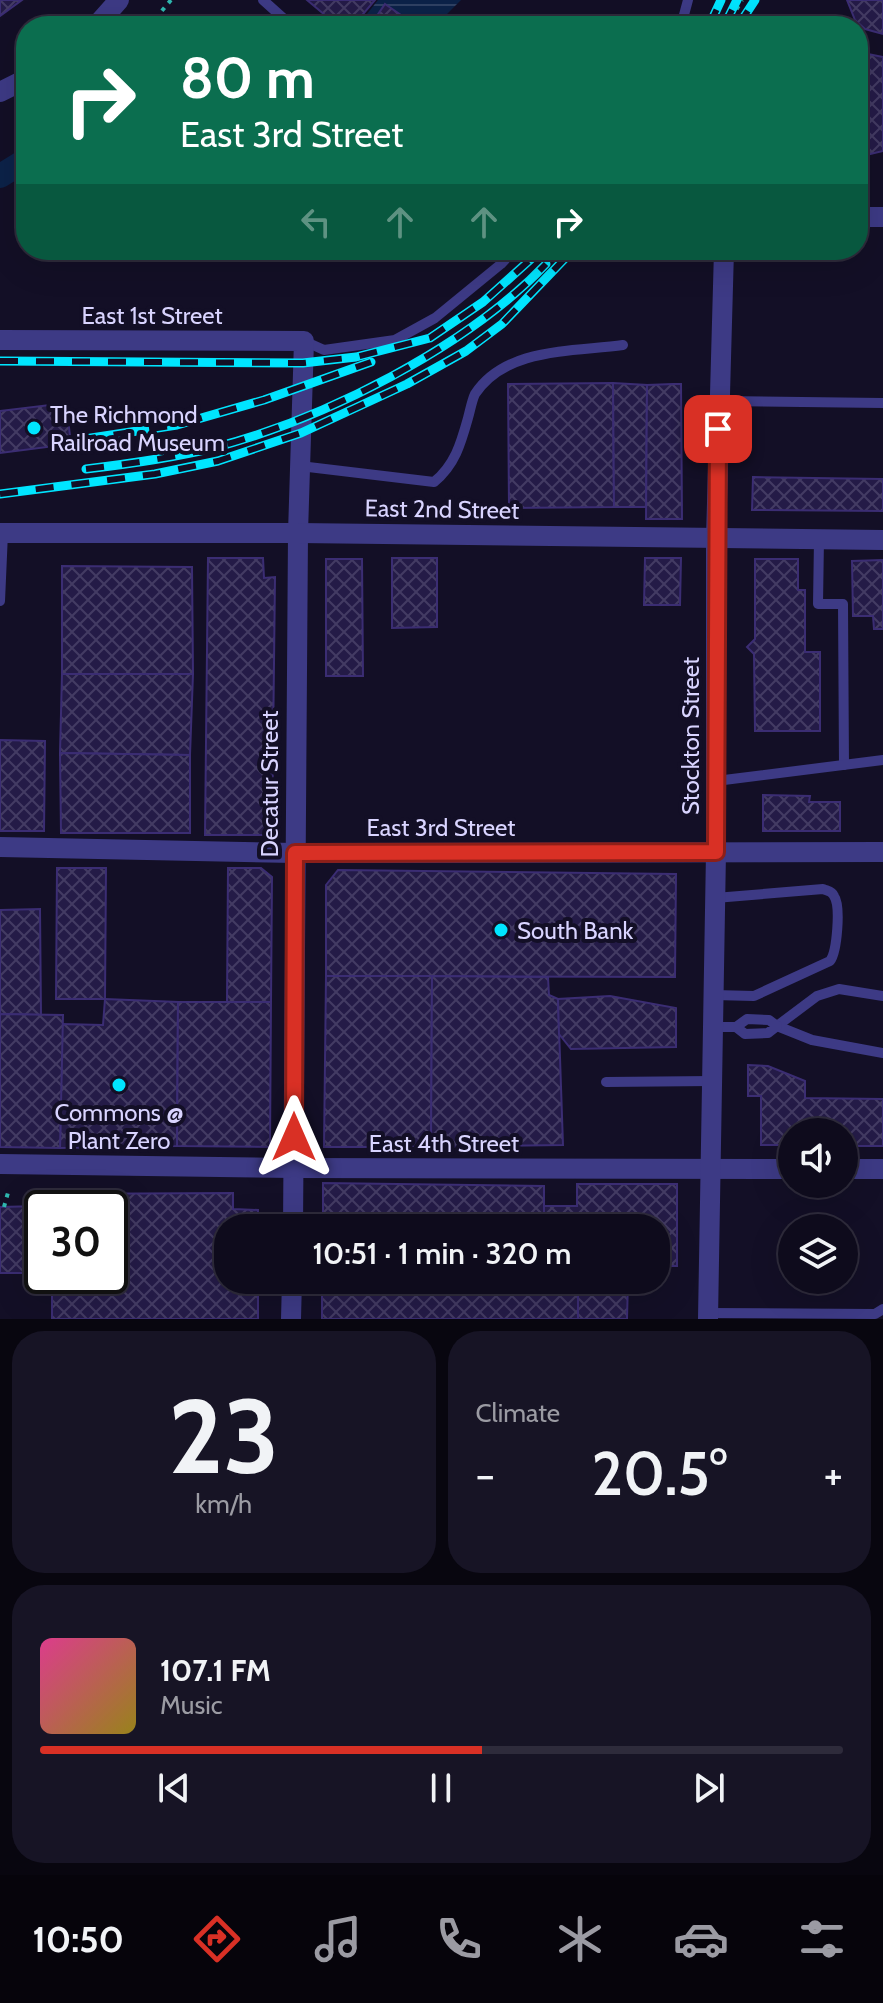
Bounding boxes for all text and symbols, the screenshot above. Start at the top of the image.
text: 80 m [180,44,315,112]
icon: right [48,48,152,152]
text: East 3rd Street [180,112,403,156]
icon: left [294,200,338,244]
icon: ahead [378,200,422,244]
icon: ahead [462,200,506,244]
icon: right [546,200,590,244]
street label: East 1st Street [81,301,223,330]
pin [684,395,752,463]
place label: The Richmond Railroad Museum [50,400,225,457]
icon: arrive [696,407,740,451]
marker: The Richmond Railroad Museum [25,419,43,437]
street label: East 2nd Street [364,493,520,525]
street label: Stockton Street [676,657,705,815]
street label: Decatur Street [255,710,284,858]
street label: East 3rd Street [367,813,515,842]
place label: South Bank [517,916,634,945]
marker: South Bank [492,921,510,939]
marker: Commons @ Plant Zero [110,1076,128,1094]
position arrow [252,1095,336,1179]
place label: Commons @ Plant Zero [54,1098,184,1155]
map controls [778,1118,858,1294]
button: sound [778,1118,858,1198]
street label: East 4th Street [369,1129,519,1158]
speed limit sign: 30 [24,1190,128,1294]
button: layers [778,1214,858,1294]
text: 10:51 · 1 min · 320 m [312,1235,572,1272]
text: 23 [168,1373,279,1499]
text: Climate [476,1397,560,1429]
text: 20.5° [591,1437,727,1510]
text: − [476,1448,495,1501]
text: + [824,1448,843,1501]
text: km/h [195,1488,252,1520]
text: 107.1 FM [160,1652,271,1689]
text: Music [160,1689,223,1721]
icon: previous [152,1766,196,1810]
icon: pause [419,1766,463,1810]
icon: next [687,1766,731,1810]
icon: directions [189,1911,245,1967]
icon: music [310,1911,366,1967]
icon: phone [431,1911,487,1967]
icon: climate [552,1911,608,1967]
icon: car [673,1911,729,1967]
icon: filters [794,1911,850,1967]
text: 10:50 [33,1917,124,1961]

